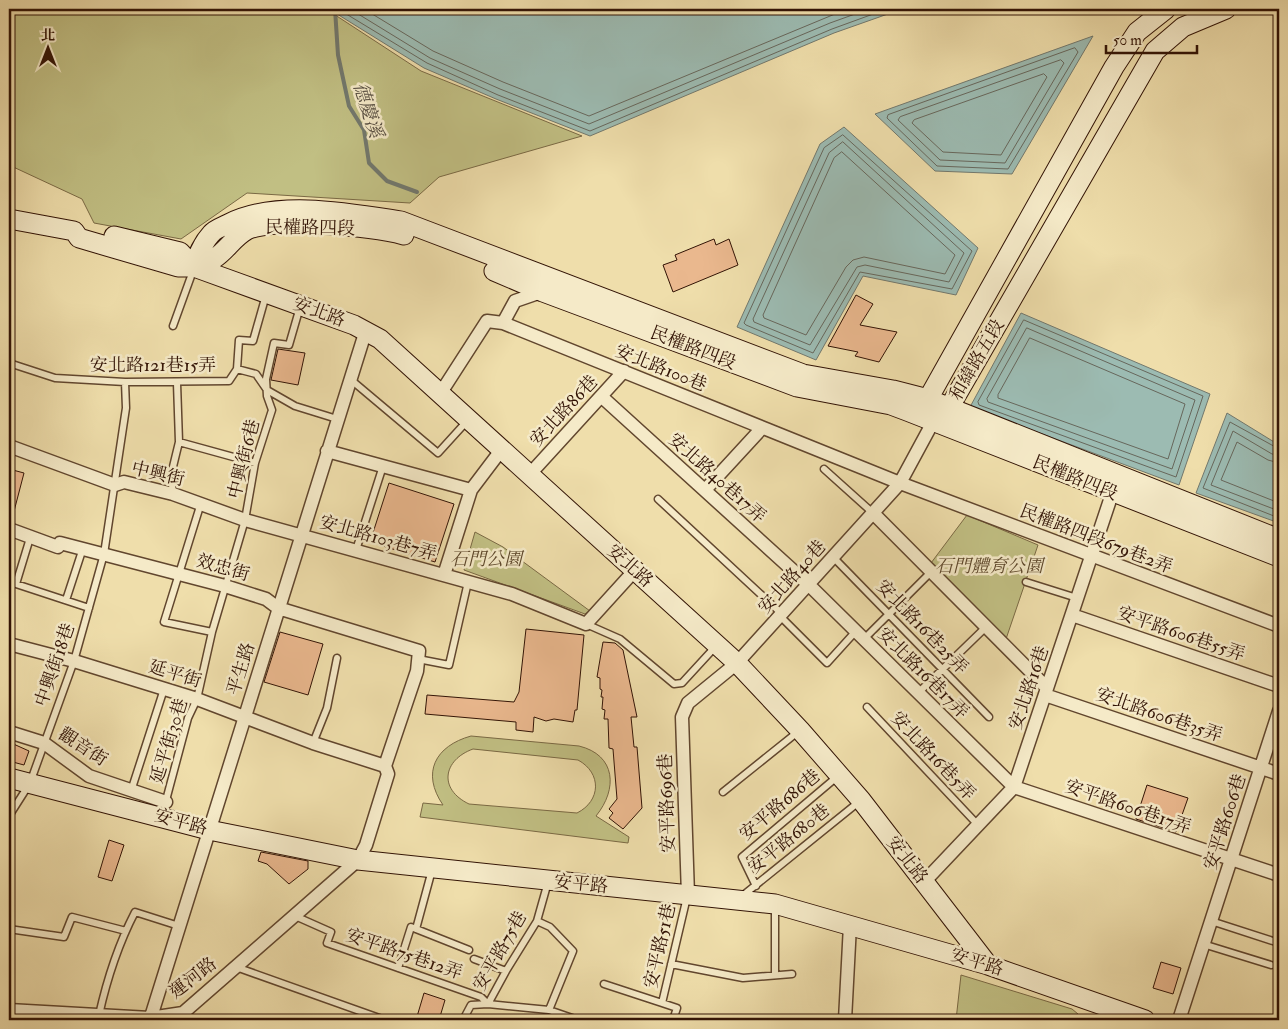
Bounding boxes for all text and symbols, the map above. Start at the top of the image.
north arrow [22,22,72,72]
scale bar [1106,22,1197,54]
text: 北 [41,27,55,44]
text: 50 m [1113,31,1142,50]
water label: 德慶溪 [348,79,389,143]
street label: 民權路四段 [265,216,355,240]
street label: 安北路 [290,292,348,332]
street label: 和緯路五段 [945,315,1009,405]
street label: 民權路四段 [647,321,739,375]
street label: 安北路100巷 [612,339,710,397]
street label: 安北路121巷15弄 [90,354,216,377]
street label: 安北路86巷 [525,370,603,452]
street label: 中興街6巷 [223,417,265,501]
street label: 安北路40巷17弄 [663,428,771,528]
street label: 民權路四段 [1029,450,1121,506]
street label: 中興街 [129,457,187,491]
street label: 民權路四段679巷2弄 [1016,499,1176,579]
street label: 安北路103巷7弄 [317,510,439,566]
street label: 安北路40巷 [753,536,831,618]
street label: 安北路 [602,539,658,593]
park label: 石門公園 [450,548,525,571]
street label: 效忠街 [194,550,252,586]
park label: 石門體育公園 [935,555,1046,578]
street label: 安北路16巷25弄 [871,575,973,679]
street label: 安平路606巷55弄 [1114,601,1248,667]
street label: 中興街18巷 [30,620,80,710]
street label: 安北路16巷17弄 [872,622,974,724]
street label: 平生路 [222,640,260,698]
street label: 安北路16巷 [1004,643,1054,733]
street label: 延平街 [146,655,204,693]
street label: 安北路606巷35弄 [1093,683,1225,747]
street label: 延平街30巷 [145,695,193,787]
street label: 安北路16巷5弄 [886,707,980,805]
street label: 觀音街 [54,723,112,771]
street label: 安平路696巷 [654,753,680,853]
street label: 安平路686巷 [735,765,825,845]
street label: 安平路606巷 [1199,771,1251,873]
street label: 安平路606巷17弄 [1062,775,1194,839]
street label: 安平路680巷 [743,799,835,879]
street label: 安平路 [152,804,210,840]
street label: 安北路 [881,832,933,888]
street label: 安平路 [553,870,609,898]
street label: 安平路51巷 [639,901,681,991]
street label: 安平路75巷 [468,907,532,995]
street label: 安平路75巷12弄 [343,923,465,985]
street label: 安平路 [948,943,1006,981]
street label: 運河路 [165,952,221,1004]

